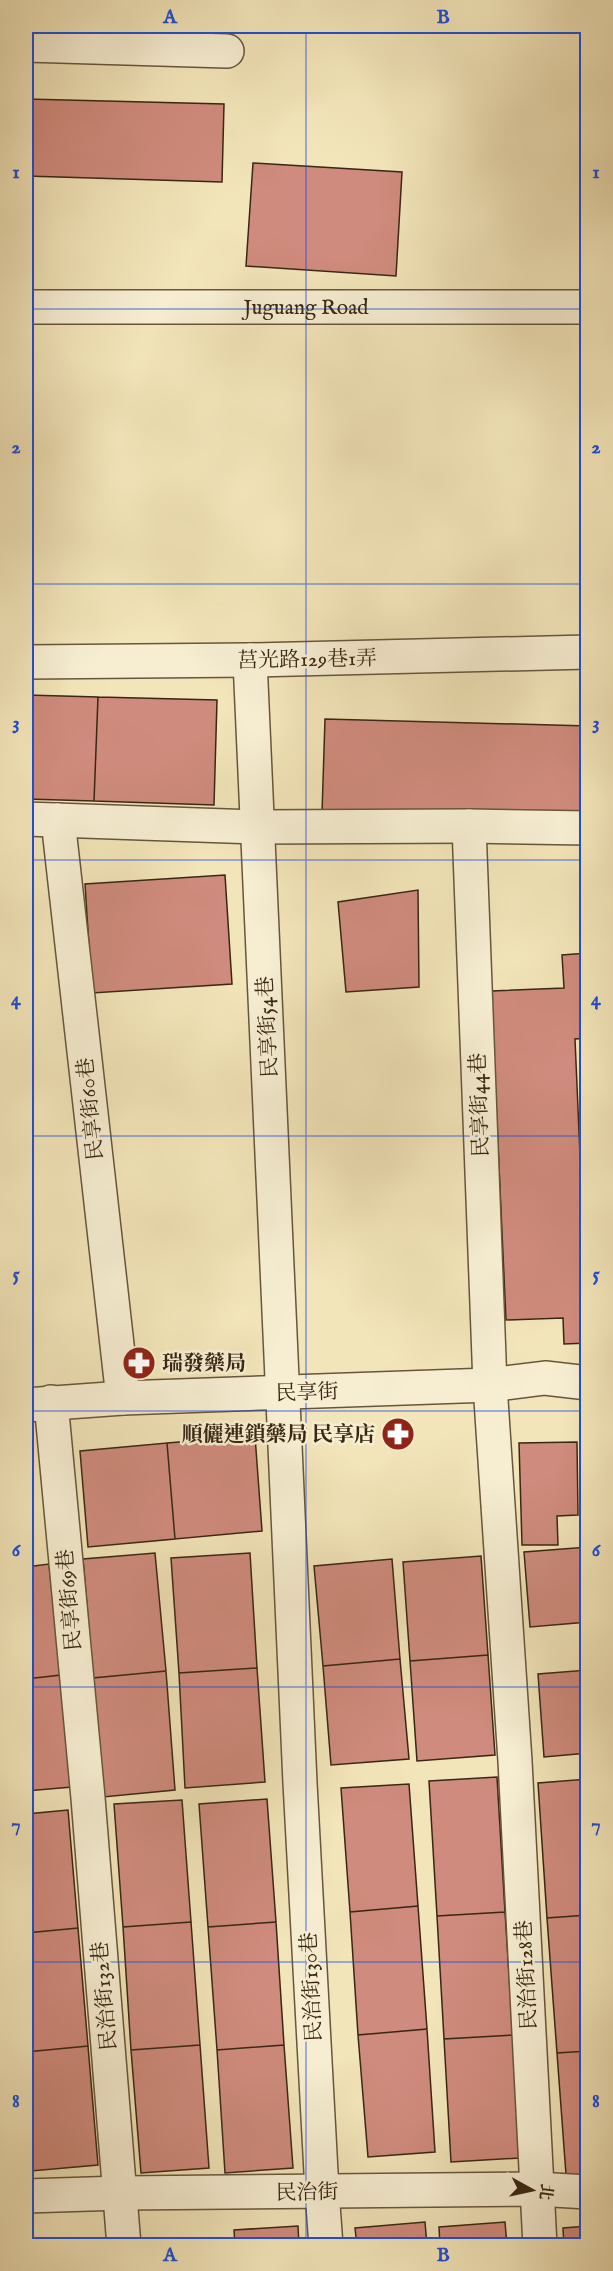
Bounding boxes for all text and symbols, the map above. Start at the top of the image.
text: A [162,5,178,30]
text: B [436,5,450,30]
text: 1 [12,160,20,185]
text: 1 [592,160,600,185]
street label: Juguang Road [242,295,369,322]
text: 2 [11,435,21,460]
text: 2 [591,435,601,460]
street label: 莒光路129巷1弄 [237,646,377,675]
text: 3 [12,711,20,736]
text: 3 [592,711,600,736]
street label: 民享街54巷 [252,975,285,1078]
text: 4 [11,987,22,1012]
text: 4 [591,987,602,1012]
street label: 民享街44巷 [465,1052,496,1158]
street label: 民享街60巷 [73,1056,110,1162]
text: 5 [12,1262,20,1287]
text: 5 [592,1262,600,1287]
pharmacy icon: 瑞發藥局 [121,1345,157,1381]
place label: 瑞發藥局 [162,1351,246,1378]
street label: 民享街 [275,1379,339,1408]
pharmacy icon: 順儷連鎖藥局 民享店 [380,1416,416,1452]
place label: 順儷連鎖藥局 民享店 [181,1422,375,1449]
text: 6 [12,1538,22,1563]
text: 6 [592,1538,602,1563]
street label: 民享街69巷 [53,1548,88,1652]
text: 7 [11,1813,21,1838]
text: 7 [591,1813,601,1838]
street label: 民治街128巷 [511,1919,544,2031]
street label: 民治街130巷 [296,1931,329,2043]
street label: 民治街132巷 [87,1940,124,2052]
text: 8 [12,2089,20,2114]
text: 8 [592,2089,600,2114]
north arrow [502,2160,562,2220]
street label: 民治街 [275,2179,339,2208]
text: 北 [534,2182,556,2201]
text: A [162,2243,178,2268]
text: B [436,2243,450,2268]

